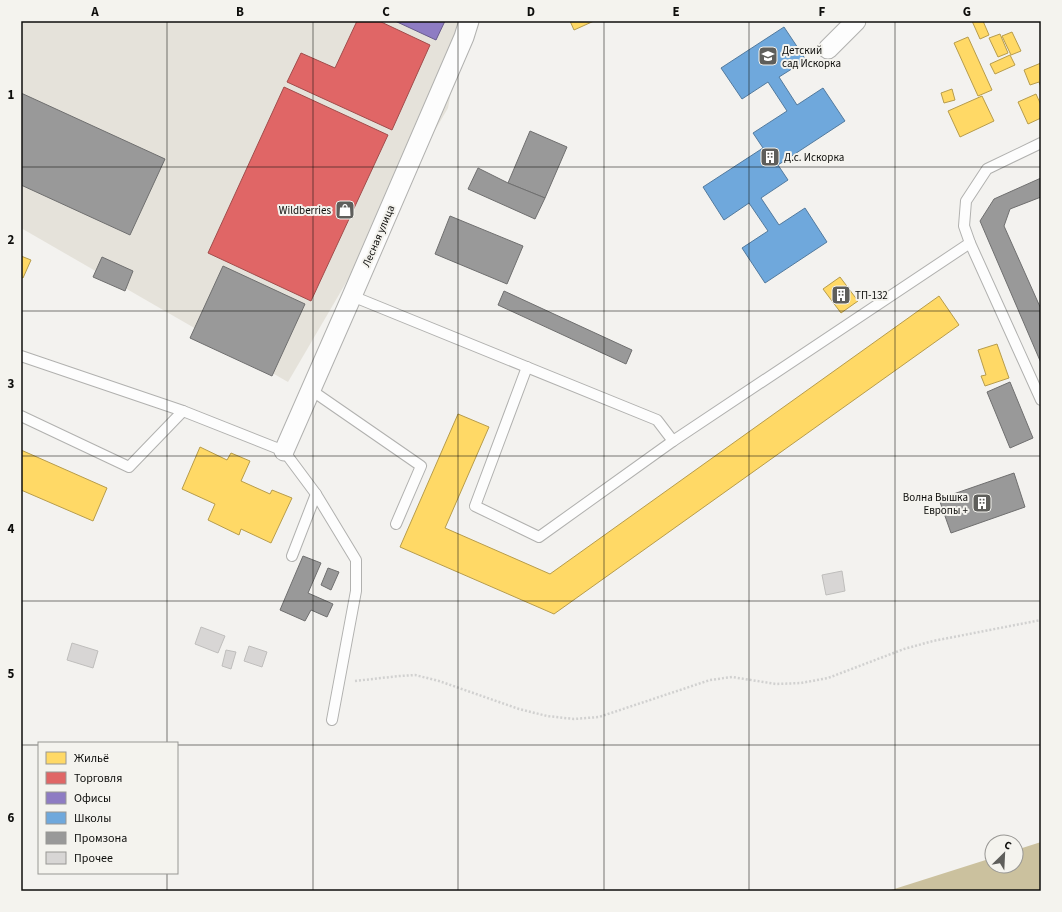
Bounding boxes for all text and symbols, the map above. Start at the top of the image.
text: A [90,3,99,21]
text: B [236,3,244,21]
text: C [382,3,390,21]
text: D [527,3,535,21]
text: E [672,3,680,21]
text: F [819,3,826,21]
text: G [963,3,971,21]
place label: Детский сад Искорка [782,43,841,71]
school or university icon: Детский сад Искорка [757,45,779,67]
text: 1 [8,86,15,104]
building icon: Д.с. Искорка [759,146,781,168]
place label: Д.с. Искорка [784,150,844,165]
shop icon: Wildberries [334,199,356,221]
place label: Wildberries [279,203,331,218]
street label: Лесная улица [359,203,398,269]
text: 2 [8,231,15,249]
building icon: ТП-132 [830,284,852,306]
place label: ТП-132 [855,288,888,303]
text: 3 [8,375,15,393]
place label: Волна Вышка Европы + [903,490,969,518]
building icon: Волна Вышка Европы + [971,492,993,514]
text: 4 [8,520,15,538]
text: 5 [8,665,15,683]
legend [38,742,178,874]
text: Жильё [74,750,109,767]
text: Торговля [74,770,122,787]
text: Офисы [74,790,111,807]
text: 6 [8,809,15,827]
text: Школы [74,810,111,827]
text: Промзона [74,830,127,847]
north arrow [984,834,1024,874]
text: С [1002,837,1014,854]
text: Прочее [74,850,113,867]

